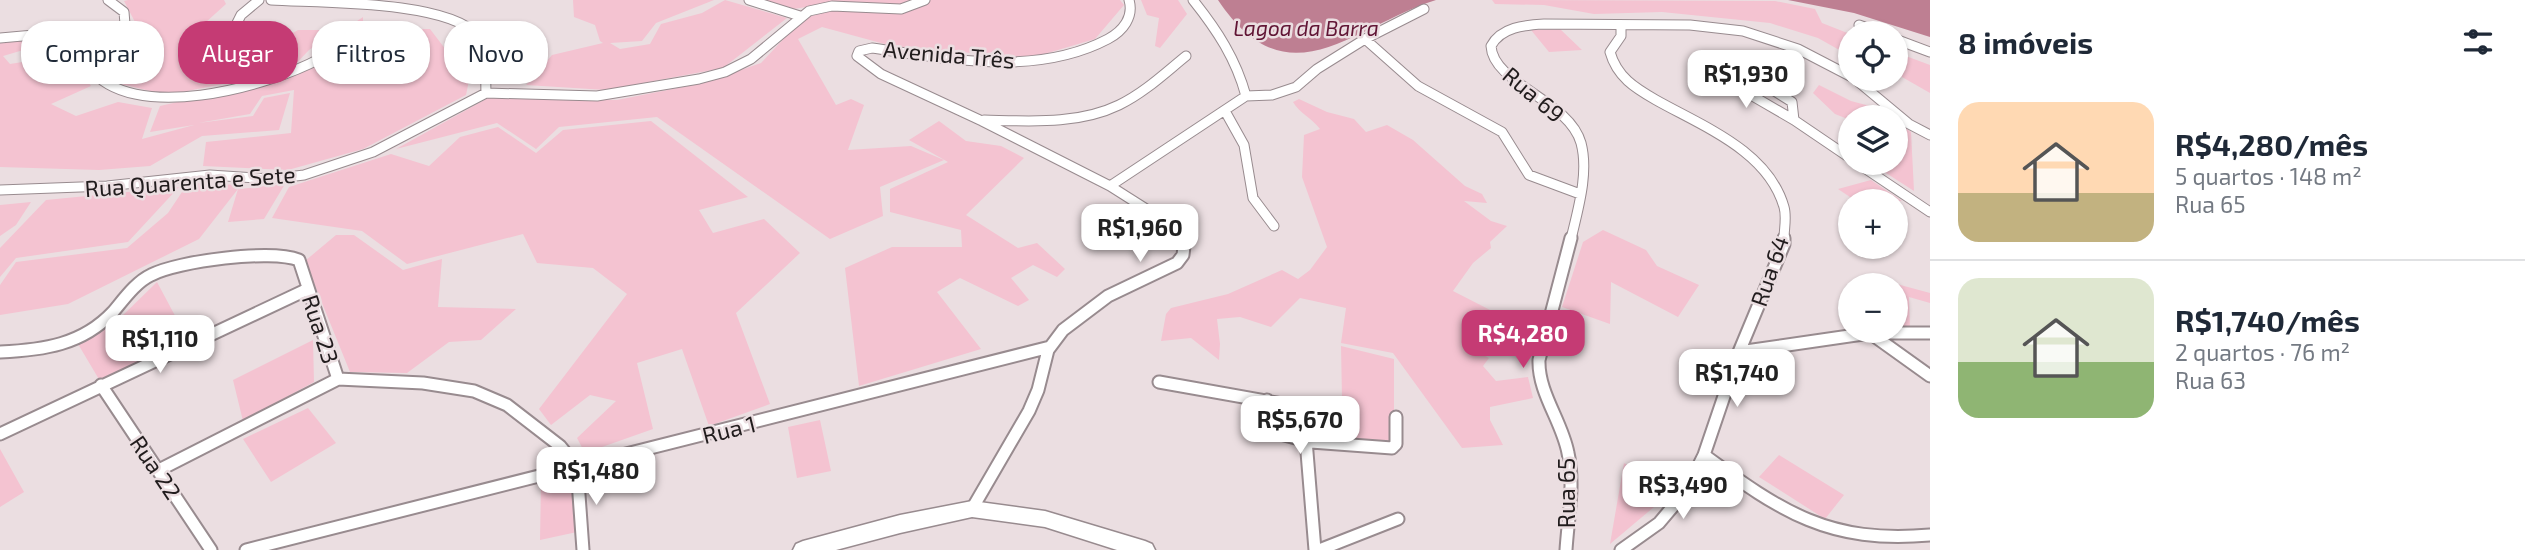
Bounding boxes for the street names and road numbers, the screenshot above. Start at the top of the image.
street label: Avenida Três [882,34,1016,74]
street label: Rua 69 [1498,60,1570,128]
street label: Rua Quarenta e Sete [84,160,296,202]
street label: Rua 64 [1744,232,1794,310]
street label: Rua 23 [297,291,345,367]
street label: Rua 1 [699,409,759,449]
street label: Rua 22 [125,430,187,504]
street label: Rua 65 [1552,458,1580,528]

